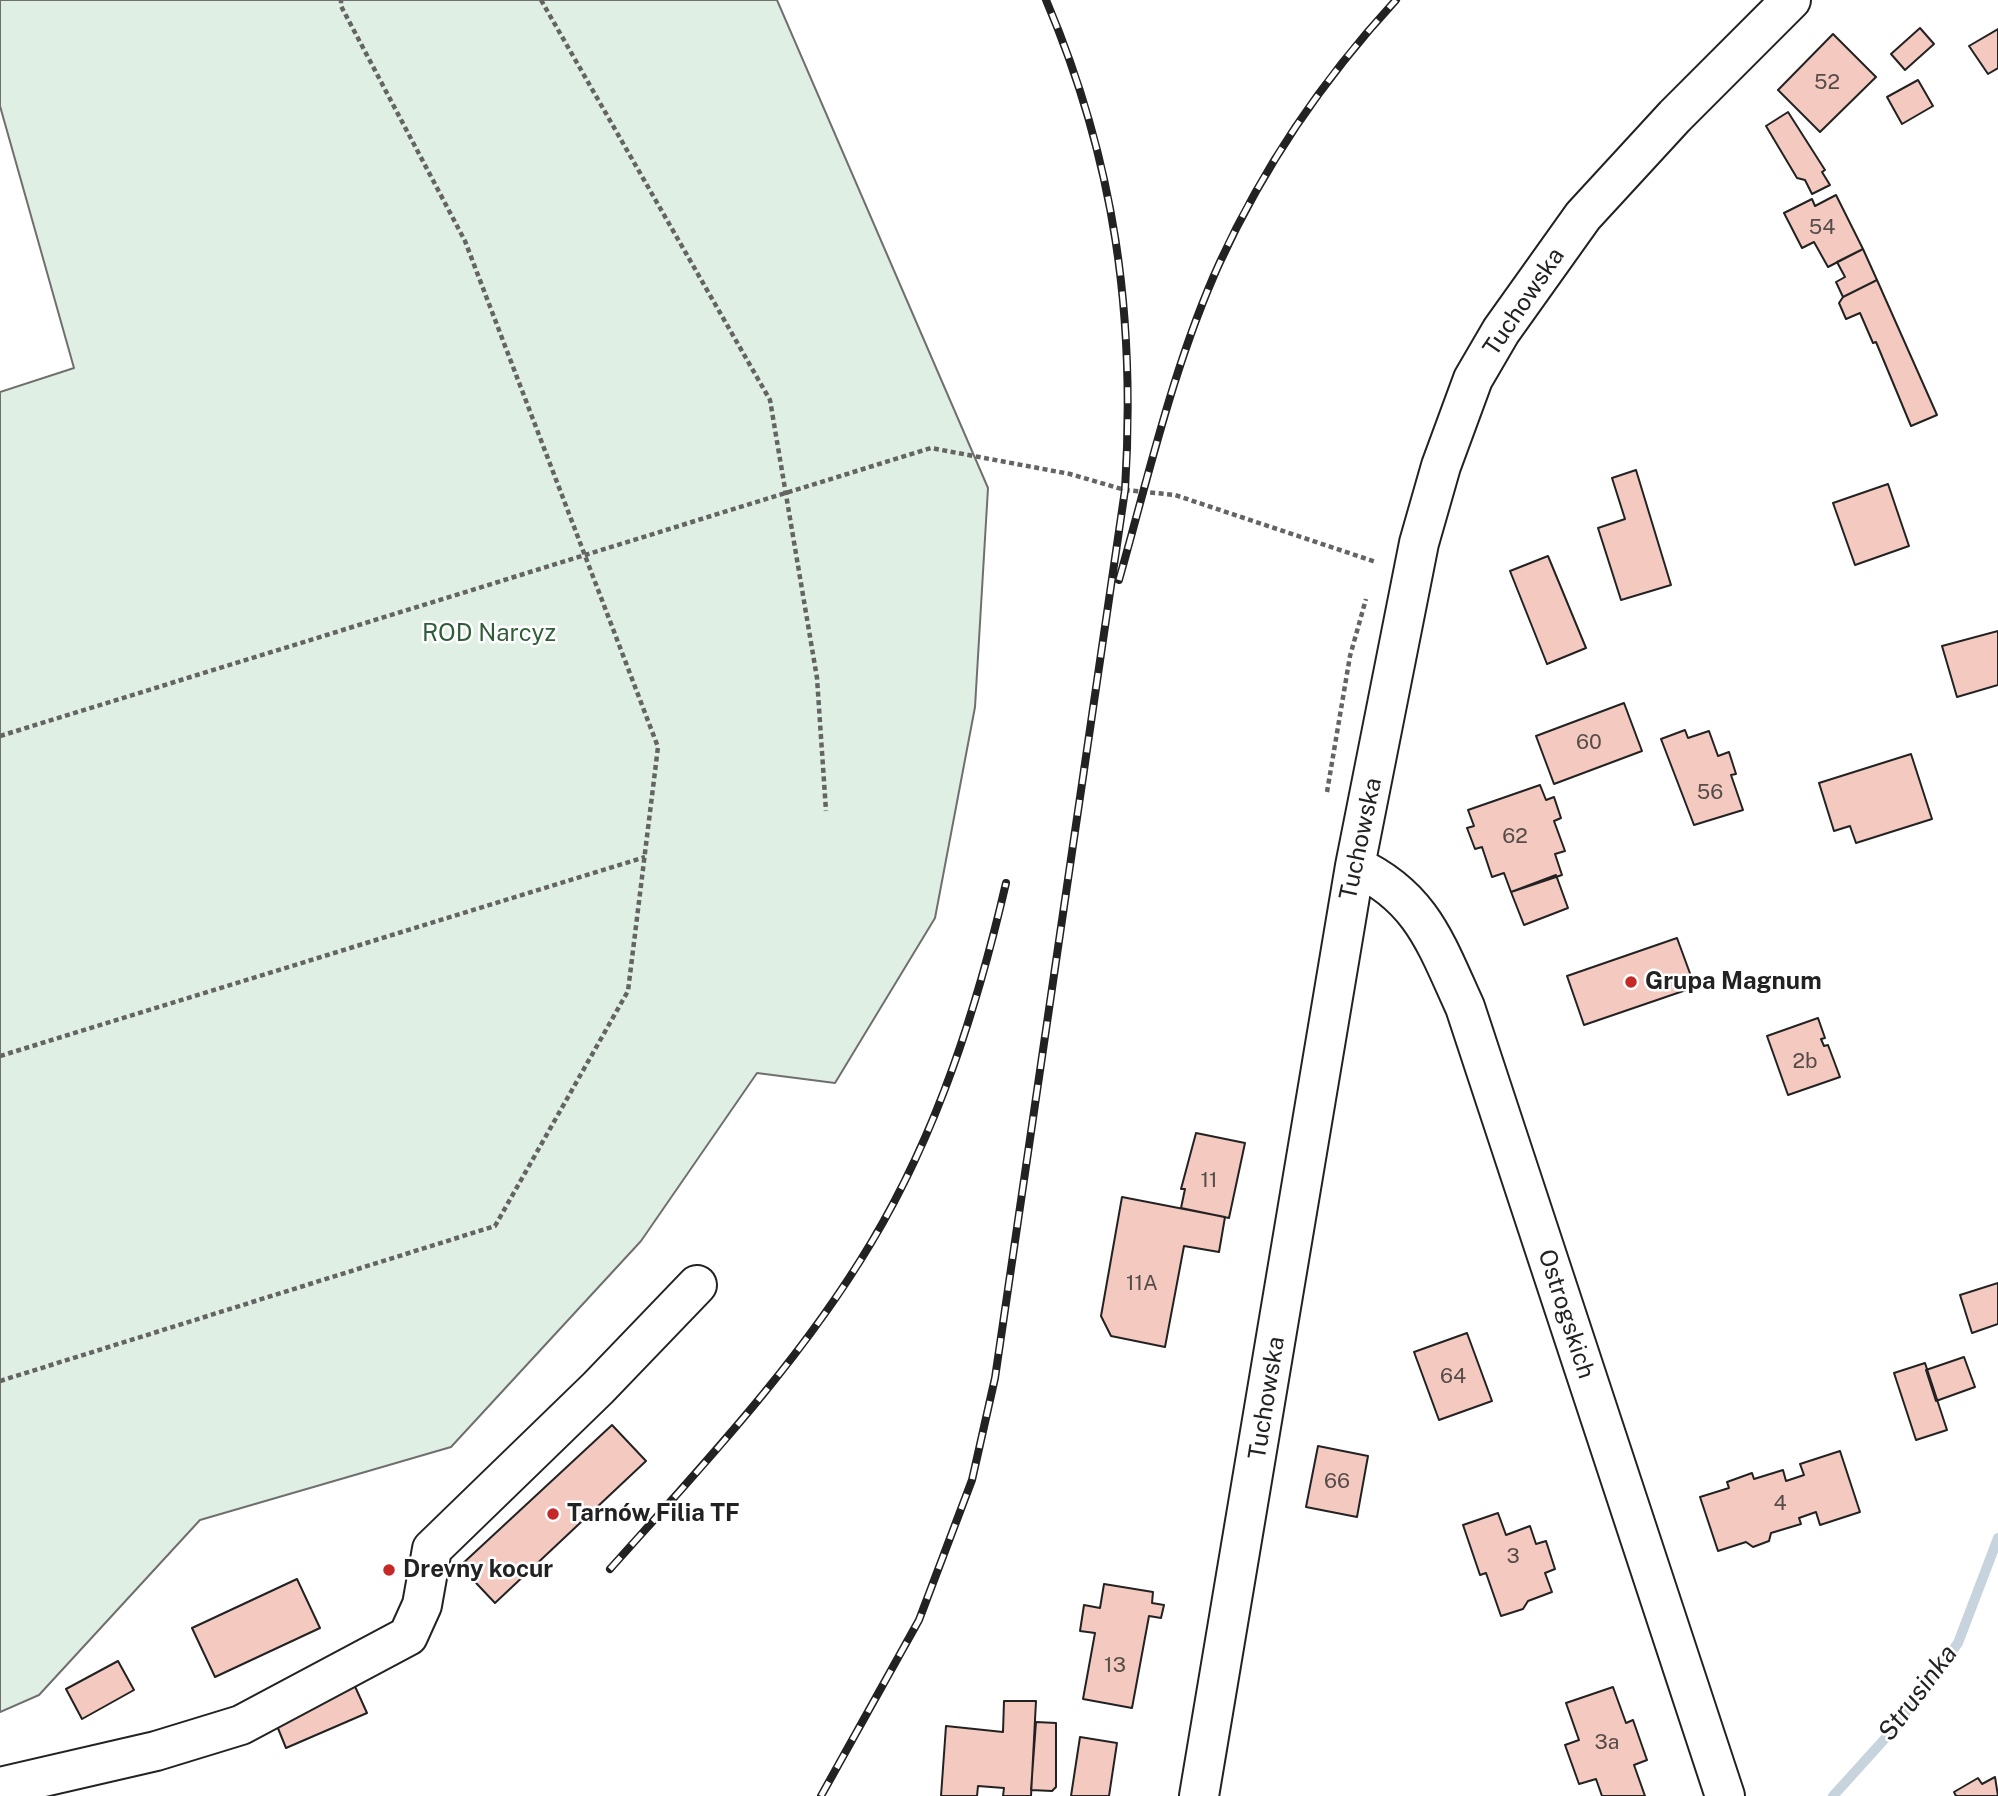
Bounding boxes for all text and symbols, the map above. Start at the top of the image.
house number: 52 [1814,70,1840,96]
house number: 54 [1809,215,1835,241]
street label: Tuchowska [1477,243,1571,361]
park label: ROD Narcyz [422,620,556,648]
house number: 60 [1576,730,1602,756]
street label: Tuchowska [1334,775,1388,903]
house number: 56 [1697,780,1723,806]
house number: 62 [1502,824,1528,850]
place label: Grupa Magnum [1645,968,1822,996]
marker: Grupa Magnum [1623,974,1639,990]
house number: 2b [1792,1049,1818,1075]
house number: 11 [1200,1168,1218,1194]
street label: Ostrogskich [1532,1246,1600,1382]
house number: 11A [1126,1271,1158,1297]
street label: Tuchowska [1243,1335,1291,1461]
house number: 64 [1440,1364,1466,1390]
house number: 66 [1324,1469,1350,1495]
house number: 4 [1773,1491,1787,1517]
place label: Tarnów Filia TF [567,1500,740,1528]
marker: Tarnów Filia TF [545,1506,561,1522]
house number: 3 [1506,1544,1520,1570]
place label: Drevny kocur [403,1556,553,1584]
marker: Drevny kocur [381,1562,397,1578]
water label: Strusinka [1872,1639,1964,1747]
house number: 13 [1104,1653,1126,1679]
house number: 3a [1595,1730,1619,1756]

